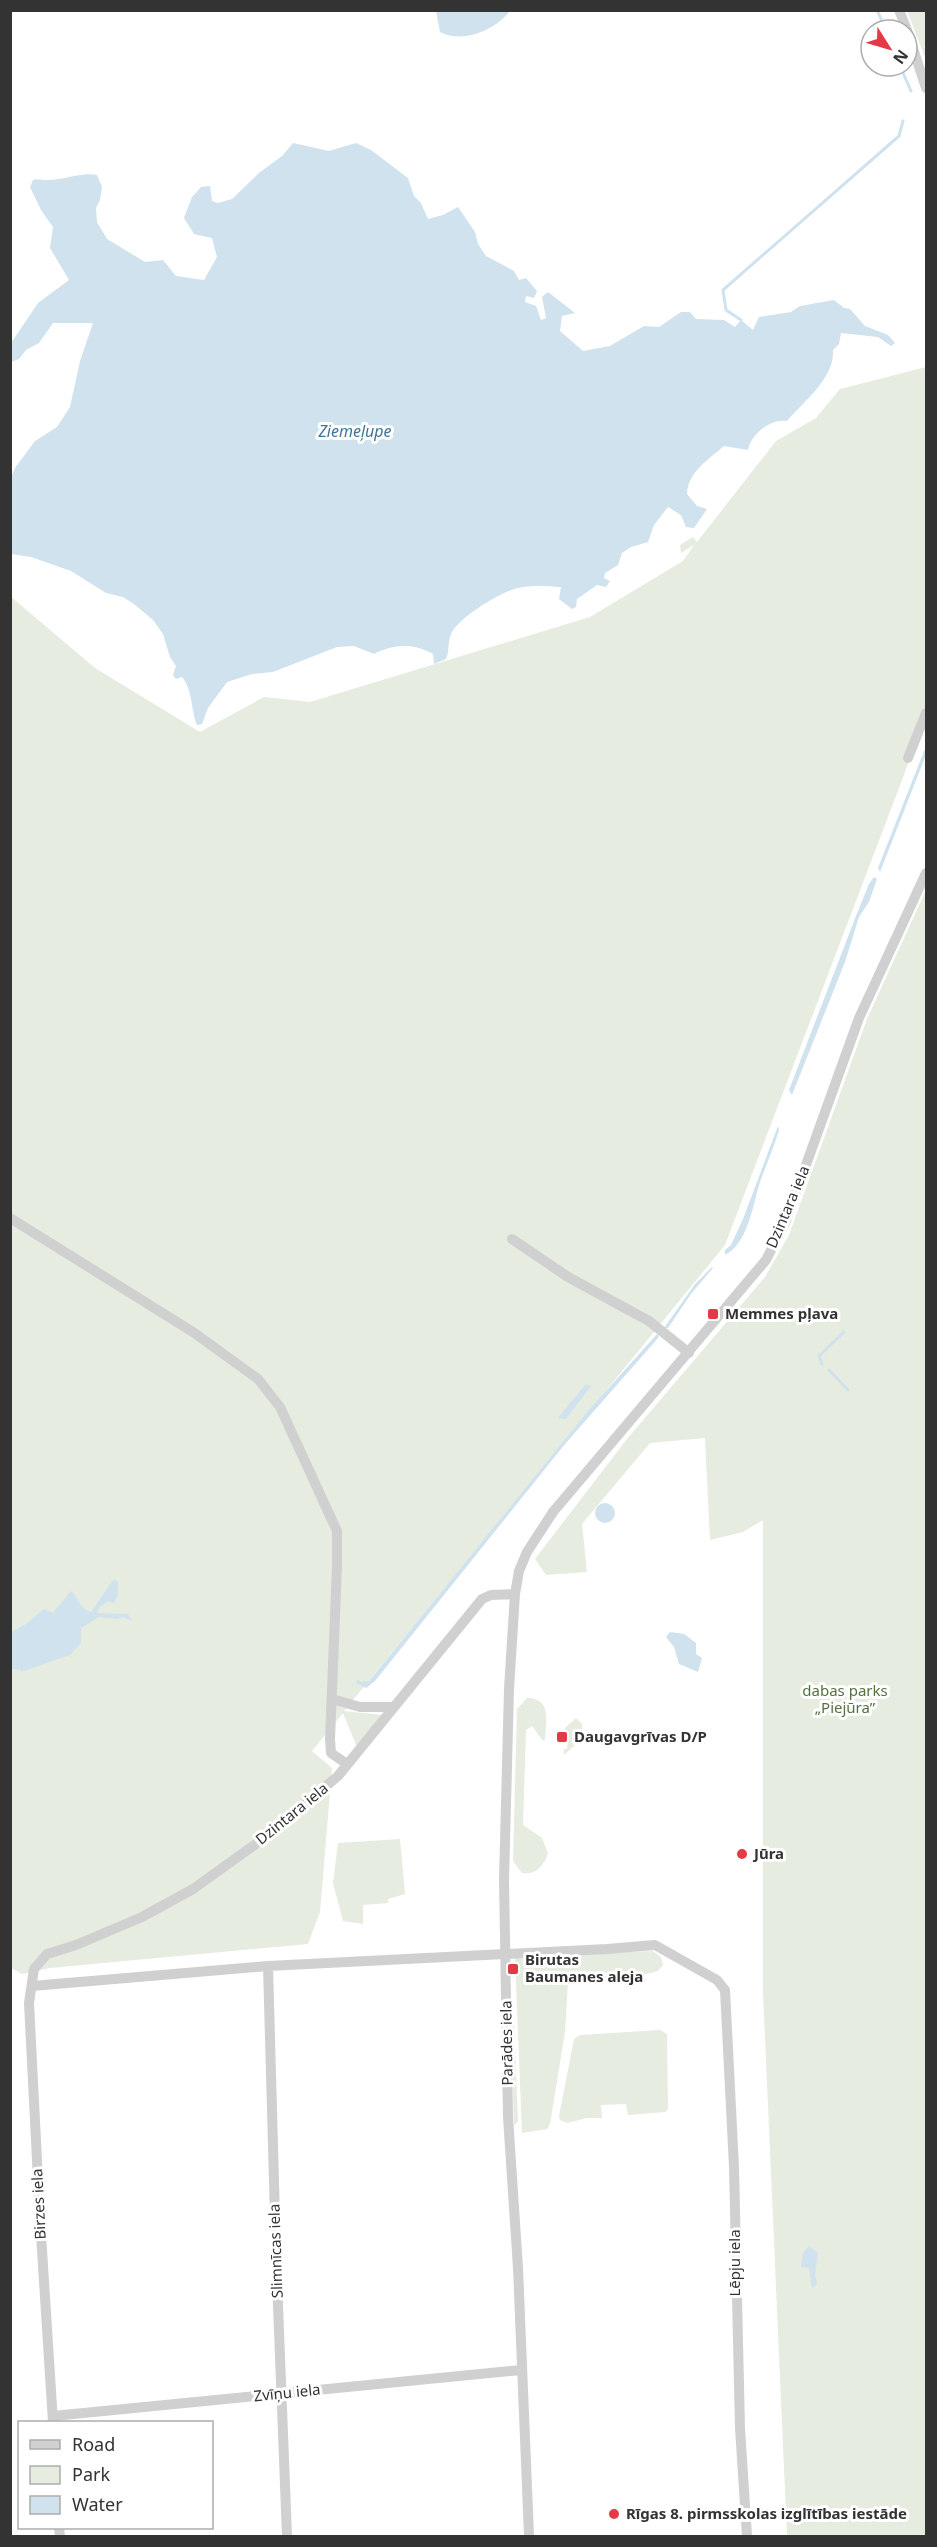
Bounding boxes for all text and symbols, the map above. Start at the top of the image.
north arrow [859,18,919,78]
text: N [888,45,914,69]
water label: Ziemeļupe [317,420,392,442]
street label: Dzintara iela [761,1162,813,1251]
place label: Memmes pļava [725,1303,838,1323]
marker: Memmes pļava [706,1307,720,1321]
park label: dabas parks „Piejūra” [802,1680,888,1717]
place label: Daugavgrīvas D/P [574,1726,707,1746]
marker: Daugavgrīvas D/P [555,1730,569,1744]
street label: Dzintara iela [251,1778,332,1849]
place label: Jūra [752,1843,784,1863]
marker: Jūra [735,1847,749,1861]
place label: Birutas Baumanes aleja [525,1949,643,1986]
marker: Birutas Baumanes aleja [506,1962,520,1976]
street label: Parādes iela [495,2000,517,2086]
street label: Birzes iela [26,2168,50,2240]
street label: Slimnīcas iela [263,2203,287,2299]
street label: Lēpju iela [724,2229,744,2297]
street label: Zvīņu iela [252,2379,321,2405]
legend [18,2421,213,2529]
text: Road [72,2432,115,2456]
text: Park [72,2462,110,2486]
text: Water [72,2492,123,2516]
place label: Rīgas 8. pirmsskolas izglītības iestāde [626,2503,907,2523]
marker: Rīgas 8. pirmsskolas izglītības iestāde [607,2507,621,2521]

